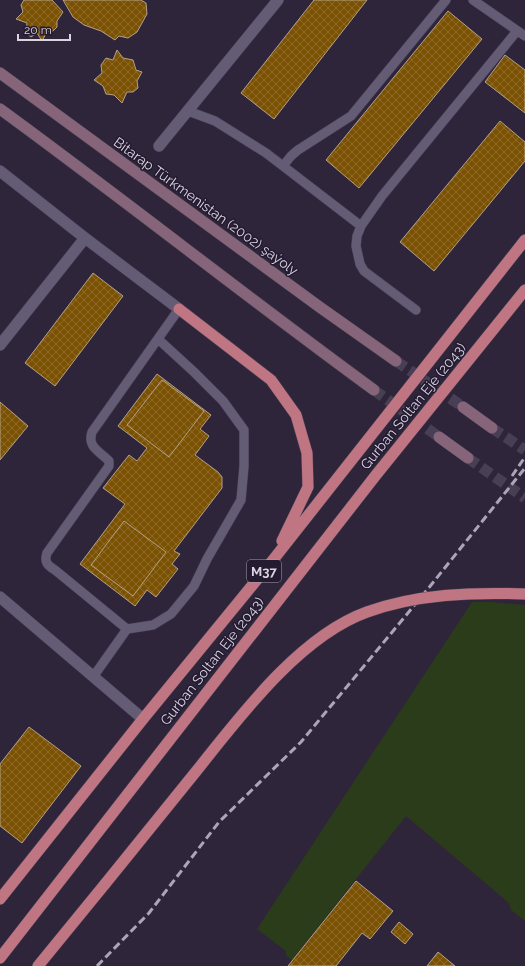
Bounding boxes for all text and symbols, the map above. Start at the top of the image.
scale bar [18,16,70,42]
text: 20 m [24,23,52,37]
street label: Bitarap Türkmenistan (2002) şaýoly [111,134,302,279]
street label: Gurban Soltan Eje (2043) [357,339,469,472]
road number: M37 [247,560,281,582]
street label: Gurban Soltan Eje (2043) [157,594,267,728]

